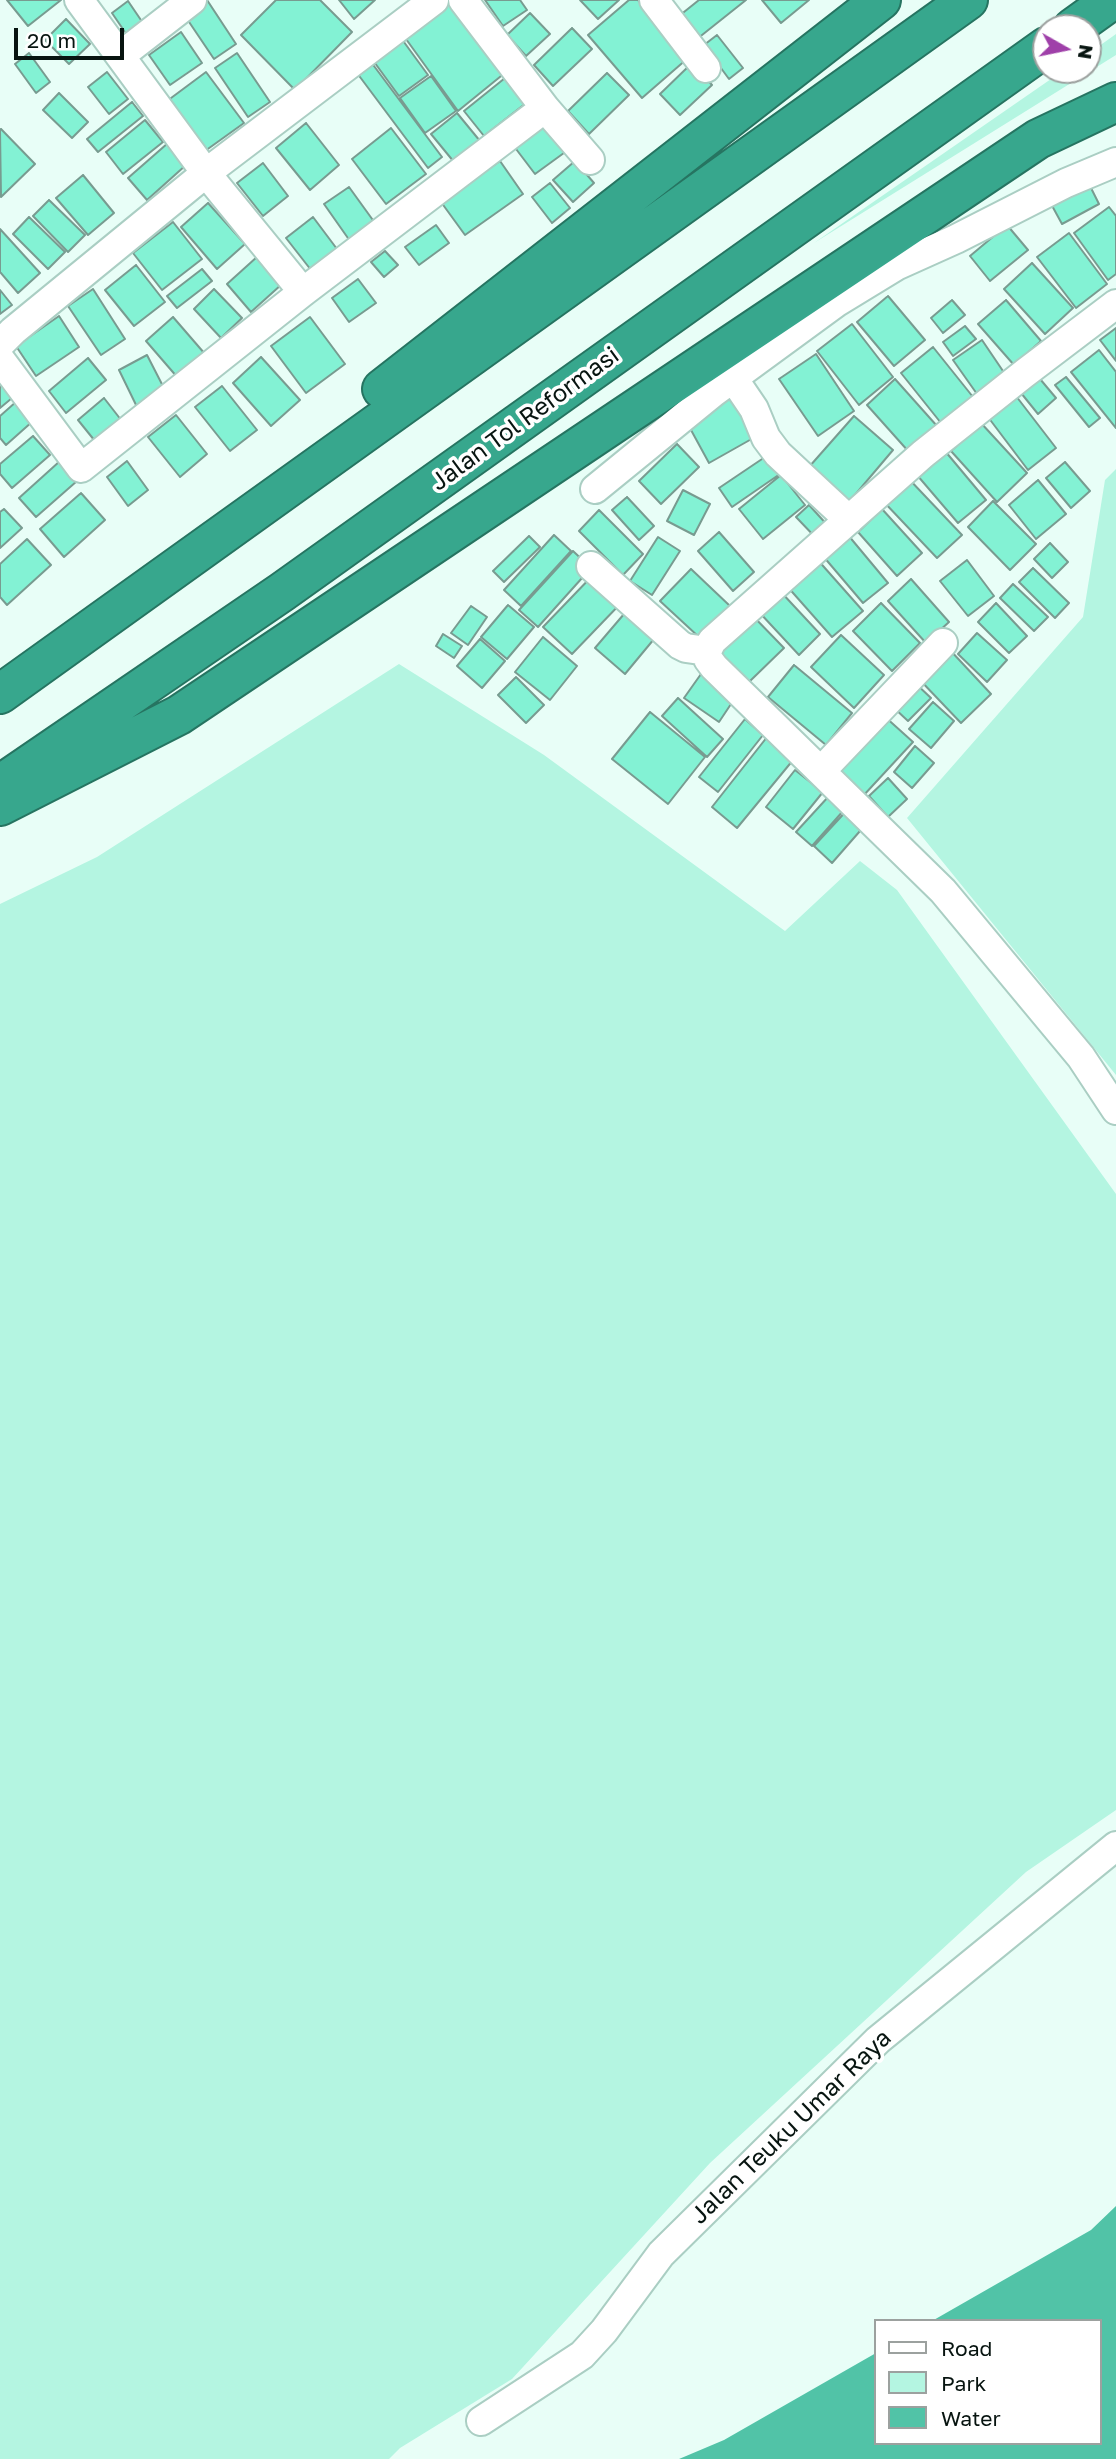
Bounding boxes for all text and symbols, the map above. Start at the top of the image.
scale bar [18,14,128,58]
north arrow [1032,14,1102,84]
text: 20 m [27,27,76,53]
text: N [1074,43,1099,61]
street label: Jalan Tol Reformasi [425,341,625,497]
street label: Jalan Teuku Umar Raya [685,2024,897,2230]
legend [874,2319,1102,2445]
text: Road [941,2335,992,2361]
text: Park [941,2370,986,2396]
text: Water [941,2405,1001,2431]

